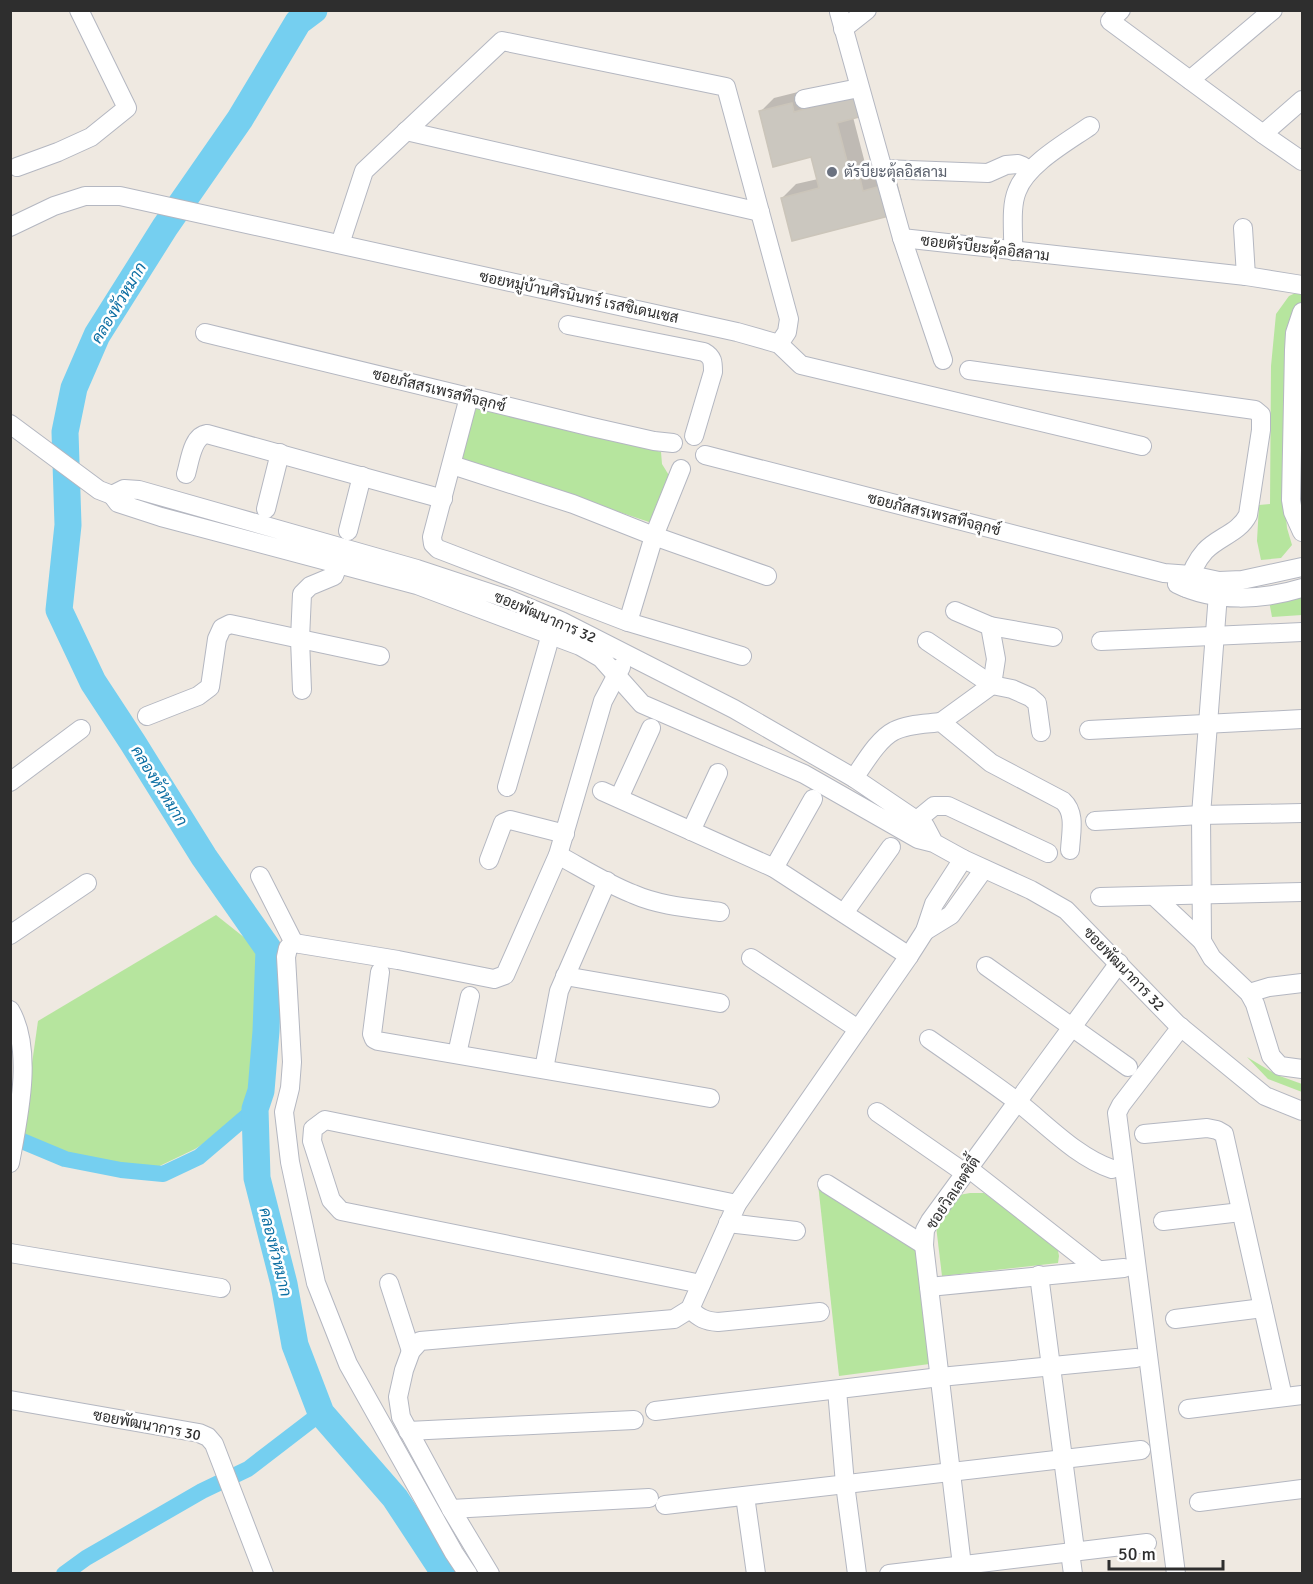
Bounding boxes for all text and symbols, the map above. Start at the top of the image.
place label: ตัรบียะตุ้ลอิสลาม [844,162,947,183]
marker: ตัรบียะตุ้ลอิสลาม [825,165,839,179]
street label: ซอยตัรบียะตุ้ลอิสลาม [919,230,1051,267]
water label: คลองหัวหมาก [86,258,151,347]
street label: ซอยหมู่บ้านศิรนินทร์ เรสซิเดนเซส [478,266,680,328]
street label: ซอยภัสสรเพรสทีจลุกซ์ [370,364,508,417]
street label: ซอยภัสสรเพรสทีจลุกซ์ [865,488,1003,541]
street label: ซอยพัฒนาการ 32 [491,587,599,647]
water label: คลองหัวหมาก [126,742,192,830]
street label: ซอยพัฒนาการ 32 [1080,923,1168,1015]
street label: ซอยวิลเลตซิตี้ [917,1149,984,1233]
water label: คลองหัวหมาก [254,1205,297,1299]
street label: ซอยพัฒนาการ 30 [92,1406,202,1444]
scale bar [1109,1533,1223,1571]
text: 50 m [1118,1543,1156,1565]

